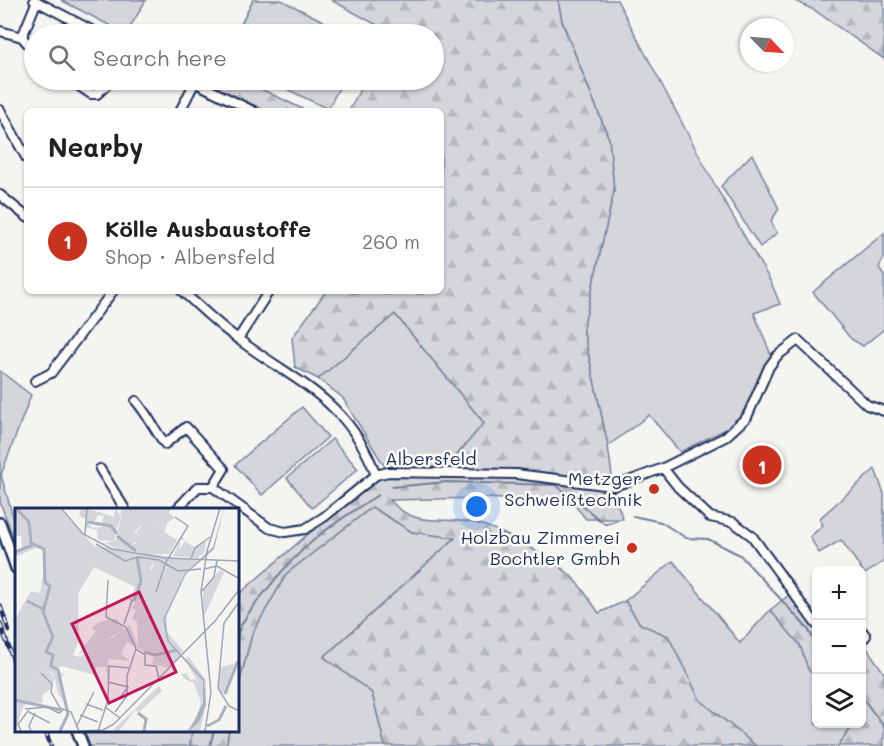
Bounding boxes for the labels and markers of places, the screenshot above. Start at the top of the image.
pin: 1 [742,442,782,488]
place label: Metzger Schweißtechnik [504,466,642,511]
marker: Metzger Schweißtechnik [647,482,661,496]
place label: Holzbau Zimmerei Bochtler Gmbh [461,525,620,570]
marker: Holzbau Zimmerei Bochtler Gmbh [625,541,639,555]

